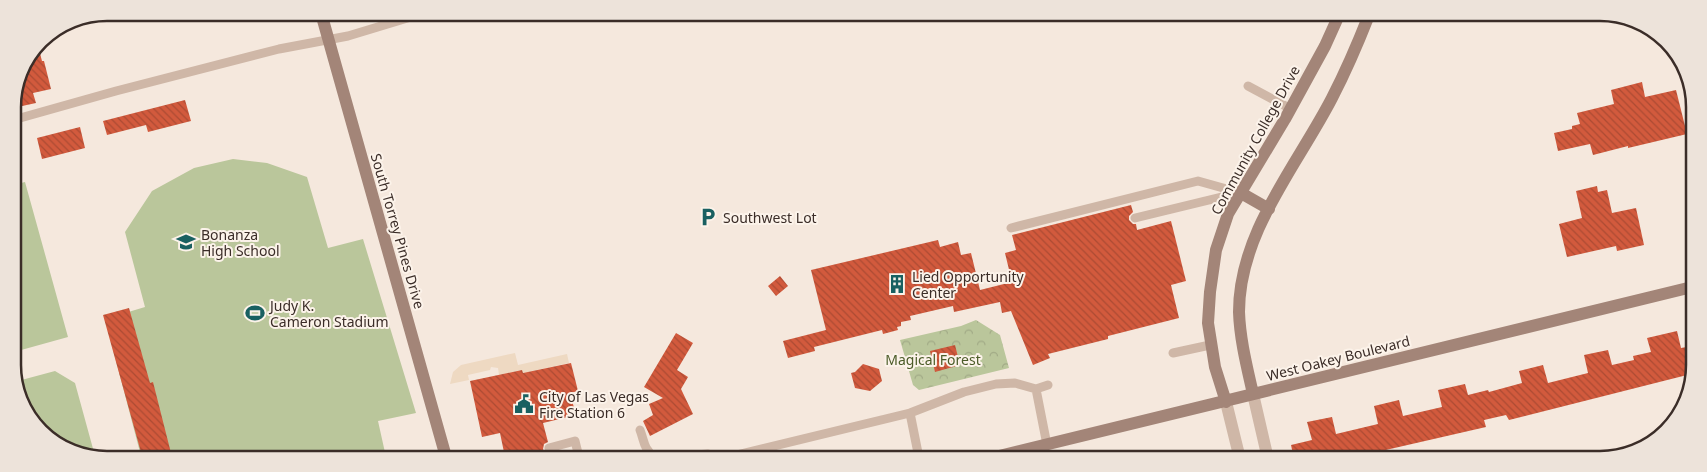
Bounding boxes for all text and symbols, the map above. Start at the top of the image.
street label: Community College Drive [1206,62,1304,218]
street label: South Torrey Pines Drive [367,151,429,311]
parking icon: Southwest Lot [697,206,719,228]
place label: Southwest Lot [723,208,817,227]
place label: Bonanza High School [201,225,280,260]
school or university icon: Bonanza High School [175,231,197,253]
place label: Lied Opportunity Center [912,267,1025,302]
building icon: Lied Opportunity Center [886,273,908,295]
place label: Judy K. Cameron Stadium [268,296,389,331]
sports icon: Judy K. Cameron Stadium [244,302,266,324]
street label: West Oakey Boulevard [1264,331,1412,385]
park label: Magical Forest [885,350,981,369]
place label: City of Las Vegas Fire Station 6 [539,387,649,422]
public building icon: City of Las Vegas Fire Station 6 [513,393,535,415]

